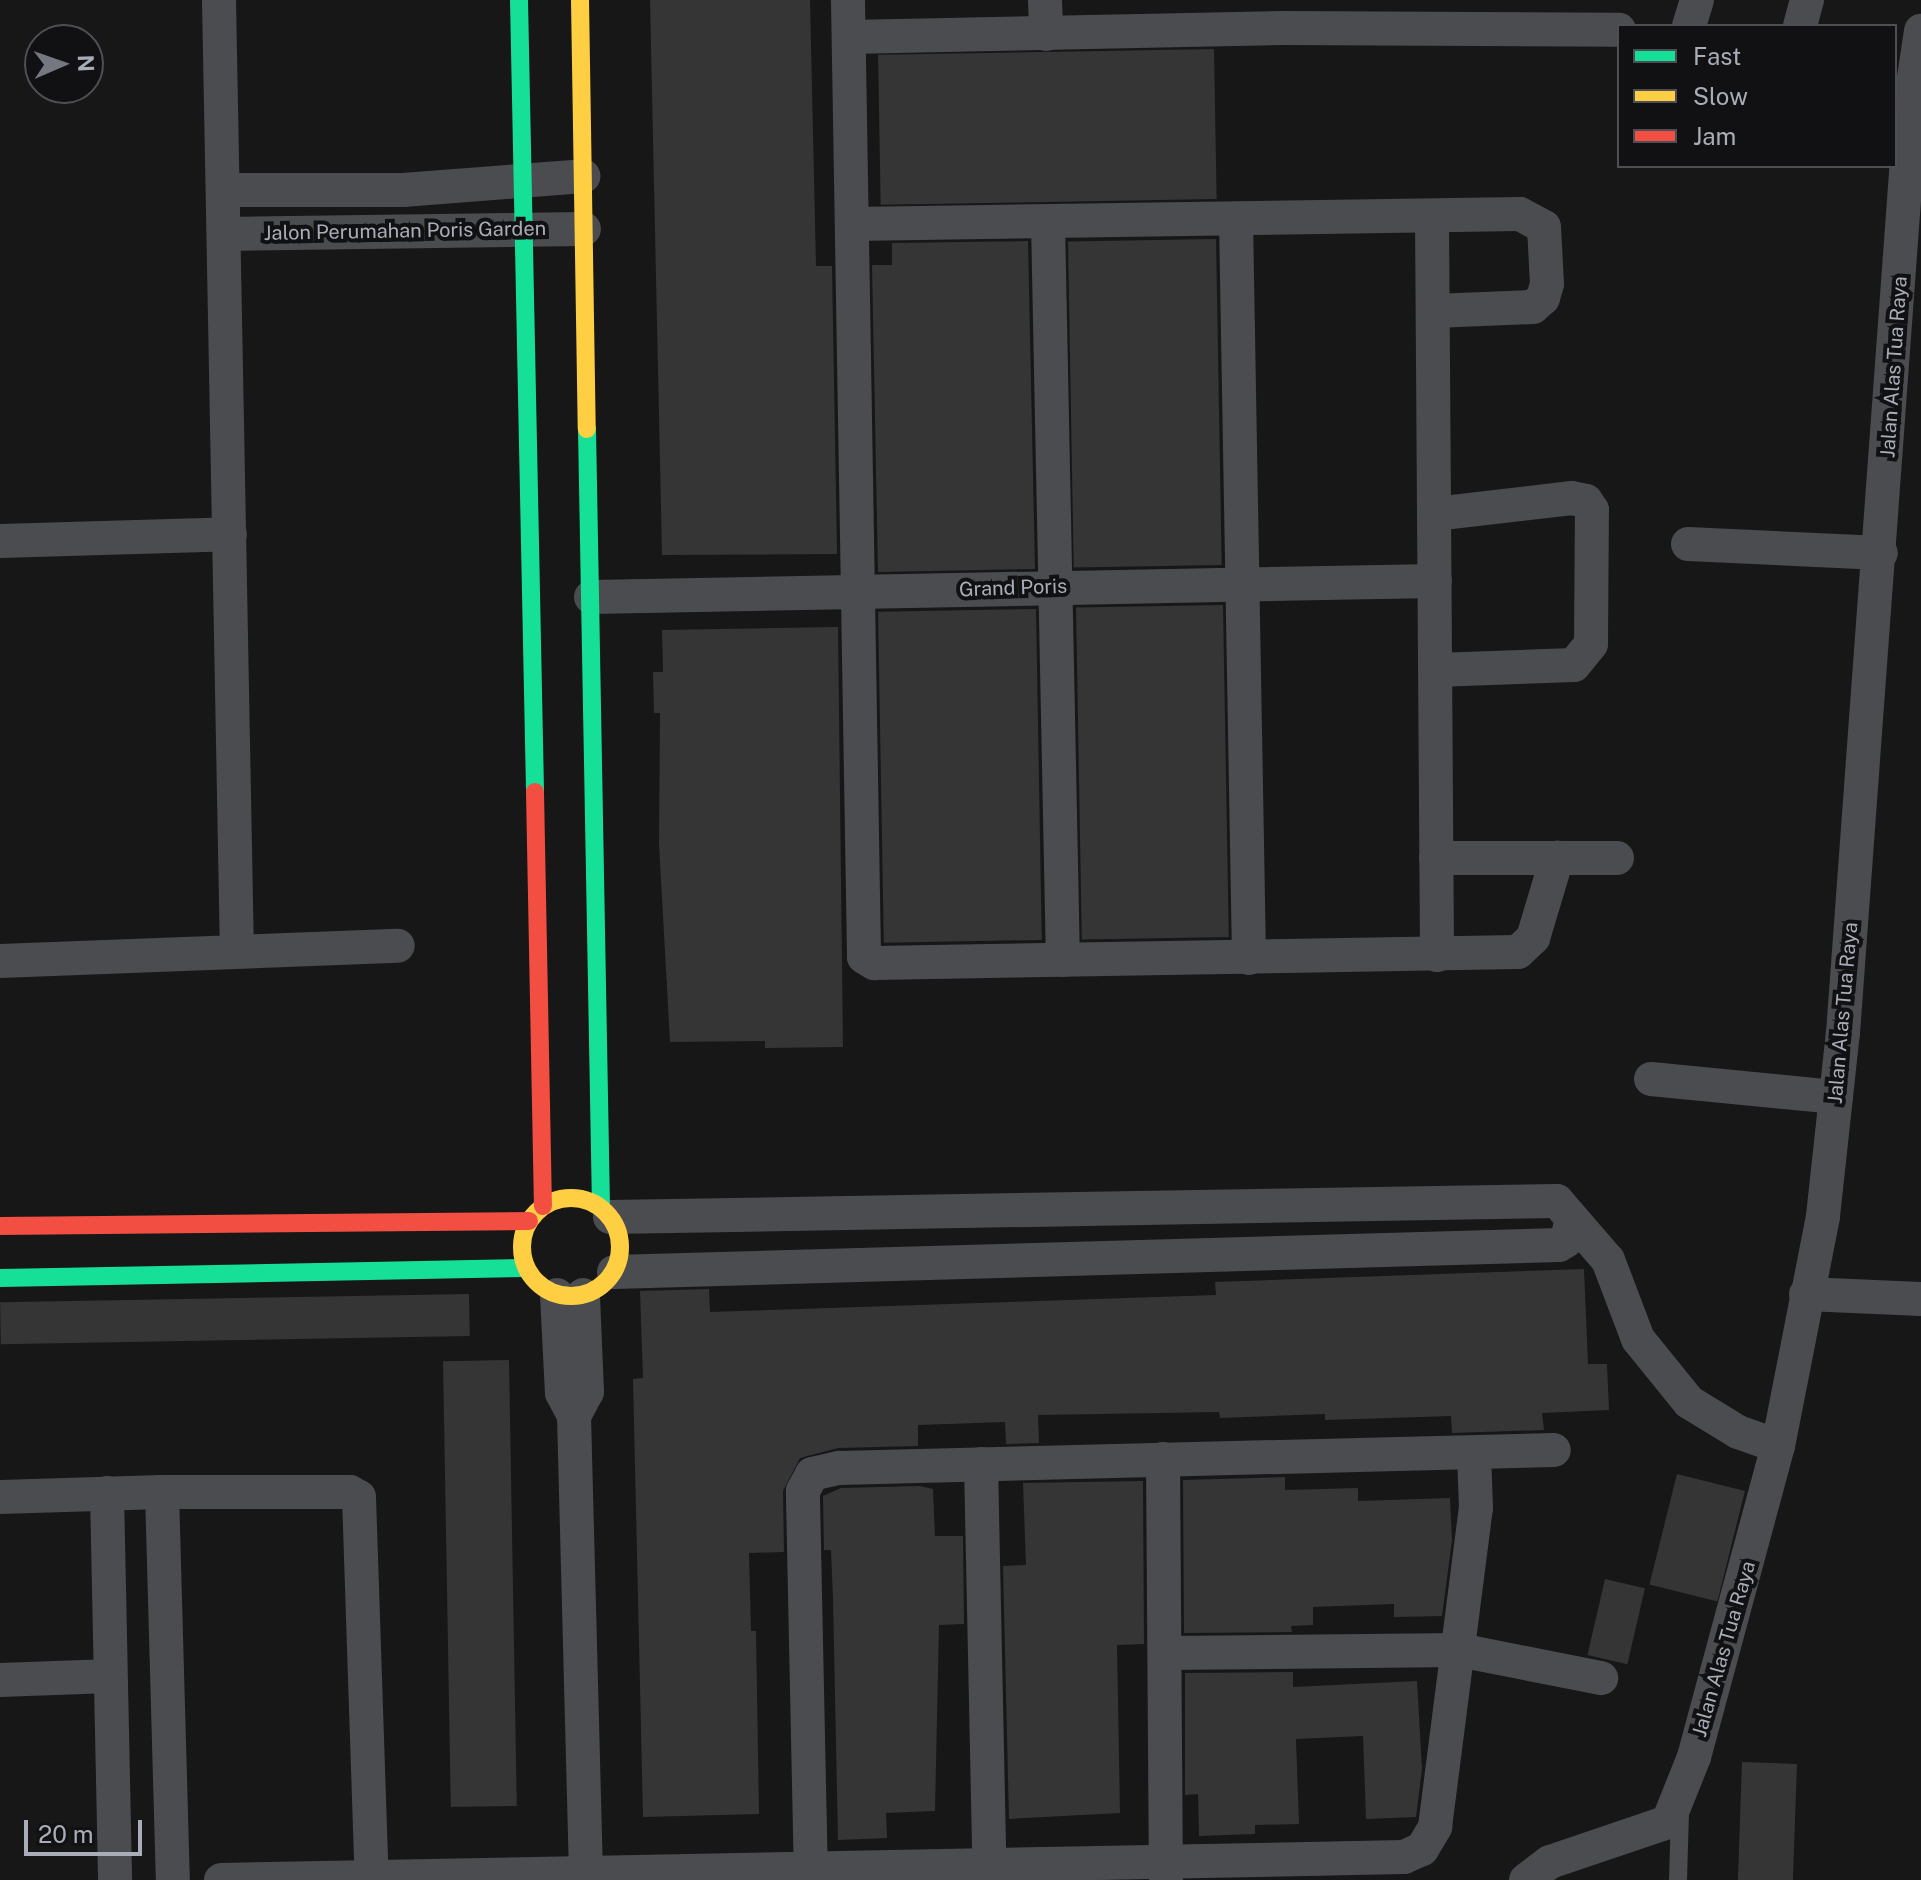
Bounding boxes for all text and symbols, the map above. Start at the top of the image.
north arrow [24,24,104,104]
legend [1617,24,1897,168]
text: Fast [1693,42,1741,70]
text: N [73,54,99,72]
text: Slow [1693,82,1748,110]
text: Jam [1693,122,1736,150]
street label: Jalon Perumahan Poris Garden [264,217,546,245]
street label: Jalan Alas Tua Raya [1876,275,1912,459]
street label: Grand Poris [958,574,1068,602]
street label: Jalan Alas Tua Raya [1823,921,1863,1105]
street label: Jalan Alas Tua Raya [1687,1558,1761,1740]
scale bar [28,1804,146,1854]
text: 20 m [38,1820,94,1848]

